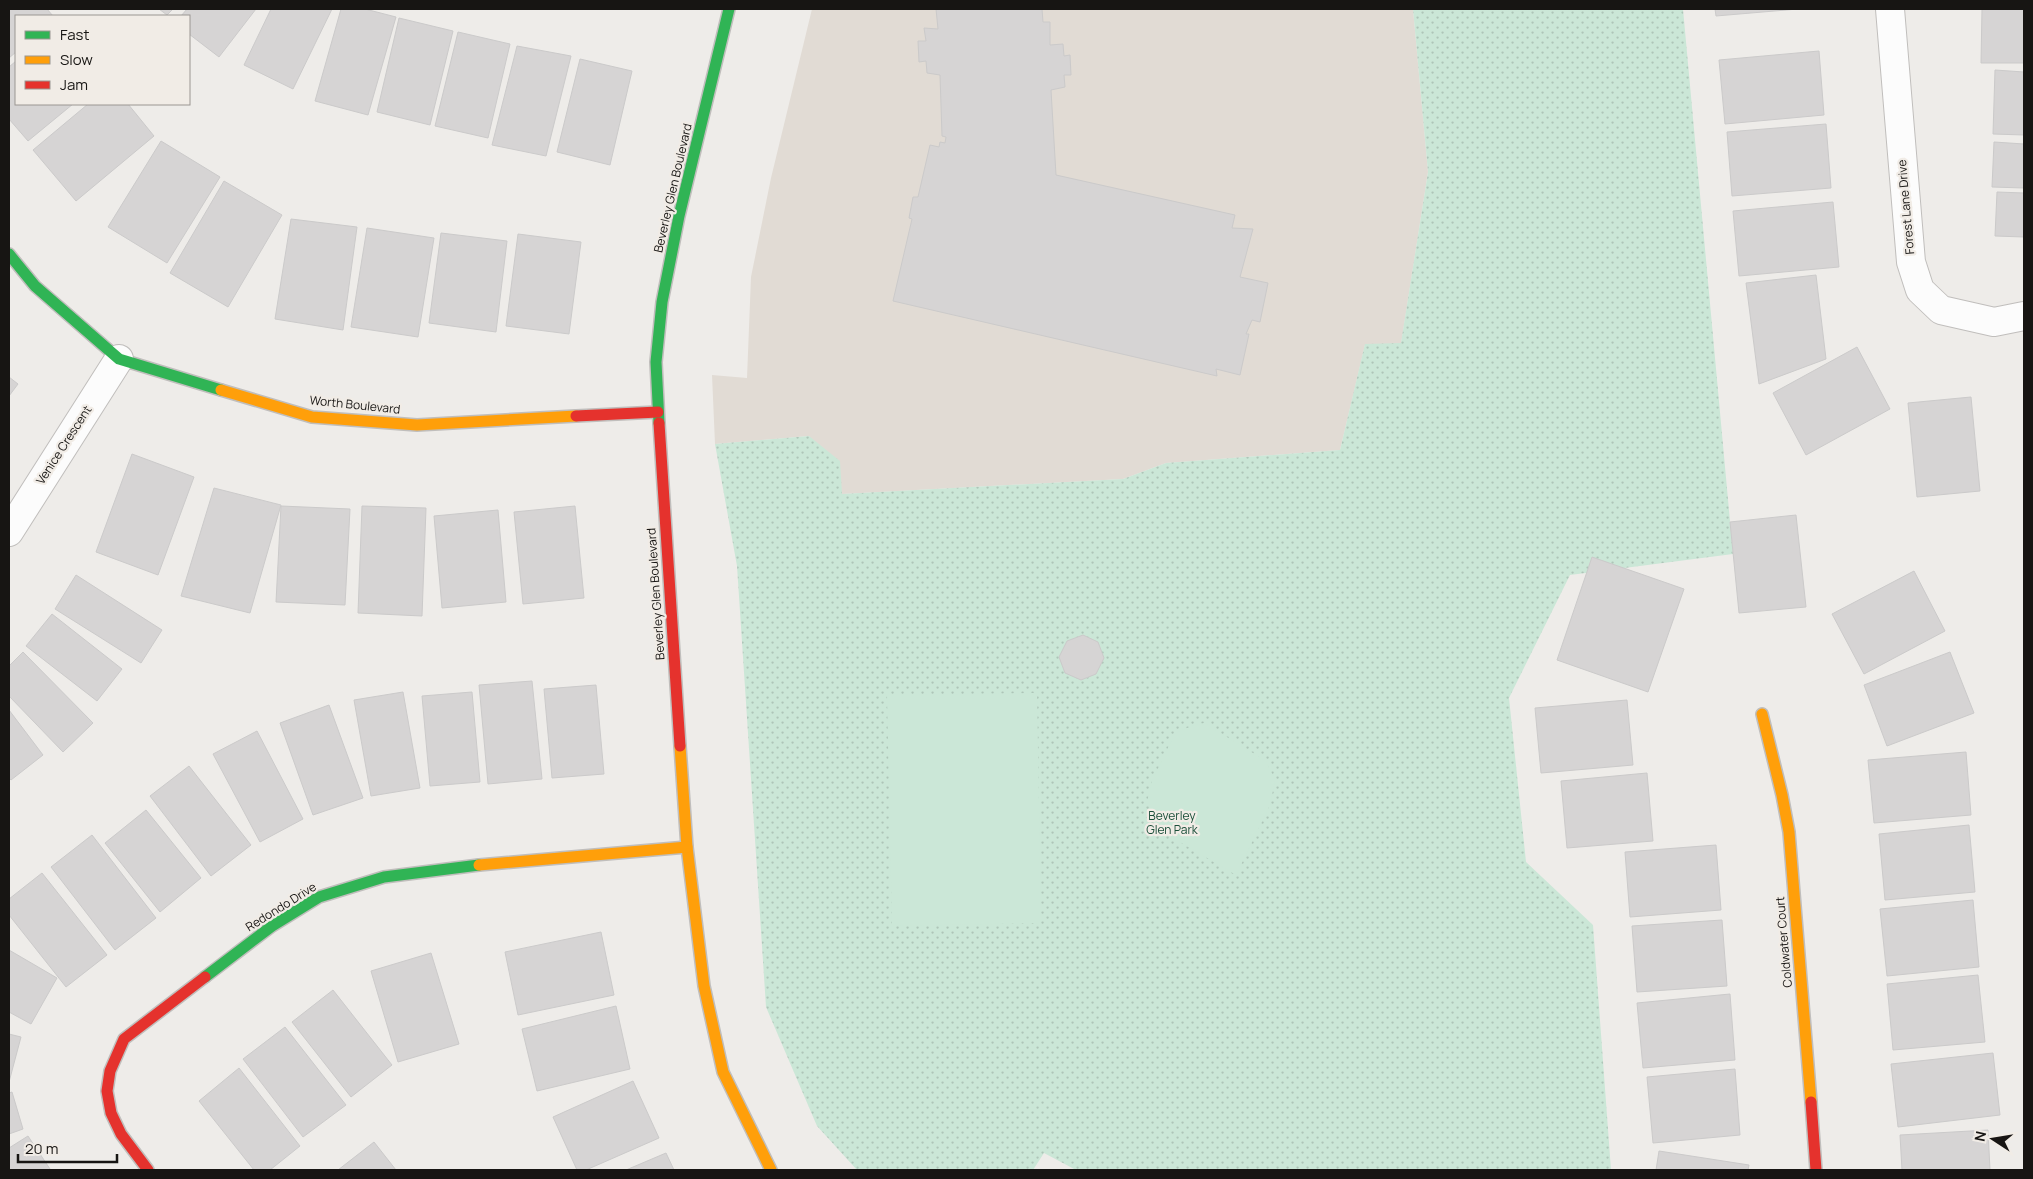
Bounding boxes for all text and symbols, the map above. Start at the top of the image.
legend [15,15,190,105]
text: Fast [60,24,89,45]
text: Slow [60,49,93,70]
text: Jam [60,74,88,95]
street label: Beverley Glen Boulevard [649,122,696,254]
street label: Forest Lane Drive [1893,159,1918,255]
street label: Worth Boulevard [309,391,401,418]
street label: Venice Crescent [32,402,95,487]
street label: Beverley Glen Boulevard [642,527,669,661]
park label: Beverley Glen Park [1146,807,1199,838]
street label: Redondo Drive [242,878,319,935]
street label: Coldwater Court [1771,896,1796,988]
north arrow [1968,1114,2018,1164]
text: N [1969,1129,1990,1143]
scale bar [18,1132,116,1164]
text: 20 m [25,1138,58,1159]

